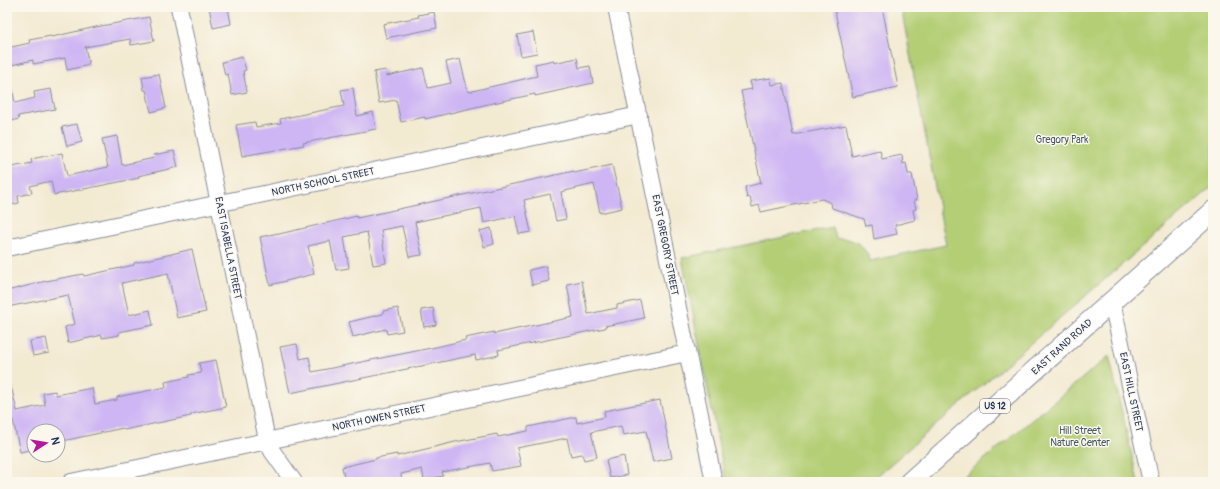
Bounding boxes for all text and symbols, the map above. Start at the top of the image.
park label: Gregory Park [1036,134,1089,146]
street label: NORTH SCHOOL STREET [270,165,376,199]
street label: EAST GREGORY STREET [649,193,681,297]
street label: EAST ISABELLA STREET [212,196,244,301]
street label: EAST RAND ROAD [1029,317,1095,377]
street label: EAST HILL STREET [1117,351,1145,433]
road number: US 12 [980,399,1010,413]
street label: NORTH OWEN STREET [331,402,427,434]
north arrow [26,423,66,463]
park label: Hill Street Nature Center [1050,425,1110,449]
text: N [48,436,63,447]

